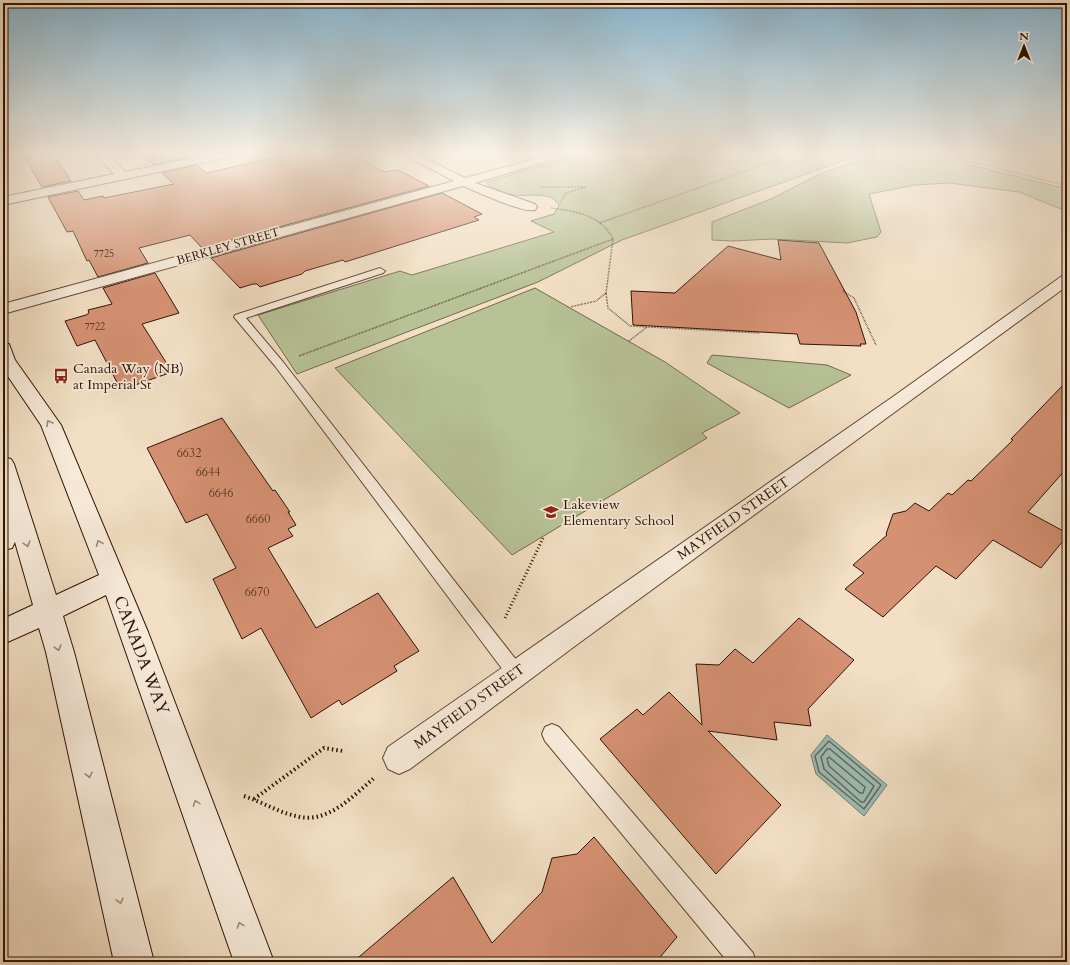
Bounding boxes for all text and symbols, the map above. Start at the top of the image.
north arrow [1004,26,1044,66]
text: N [1019,29,1029,44]
street label: BERKLEY STREET [175,224,282,268]
house number: 7725 [94,247,114,261]
house number: 7722 [85,320,105,334]
place label: Canada Way (NB) at Imperial St [73,359,184,394]
bus stop icon: Canada Way (NB) at Imperial St [52,367,70,385]
one-way arrow [47,420,54,427]
house number: 6632 [177,445,201,461]
house number: 6644 [196,464,220,480]
street label: MAYFIELD STREET [673,472,793,564]
house number: 6646 [209,485,233,501]
place label: Lakeview Elementary School [563,495,675,530]
school or university icon: Lakeview Elementary School [542,503,560,521]
house number: 6660 [246,511,270,527]
one-way arrow [22,540,31,547]
one-way arrow [95,540,103,547]
house number: 6670 [245,584,269,600]
street label: CANADA WAY [108,592,175,718]
one-way arrow [53,645,62,652]
street label: MAYFIELD STREET [410,660,529,753]
one-way arrow [85,772,93,778]
one-way arrow [192,800,201,807]
one-way arrow [115,898,123,904]
one-way arrow [237,922,245,929]

